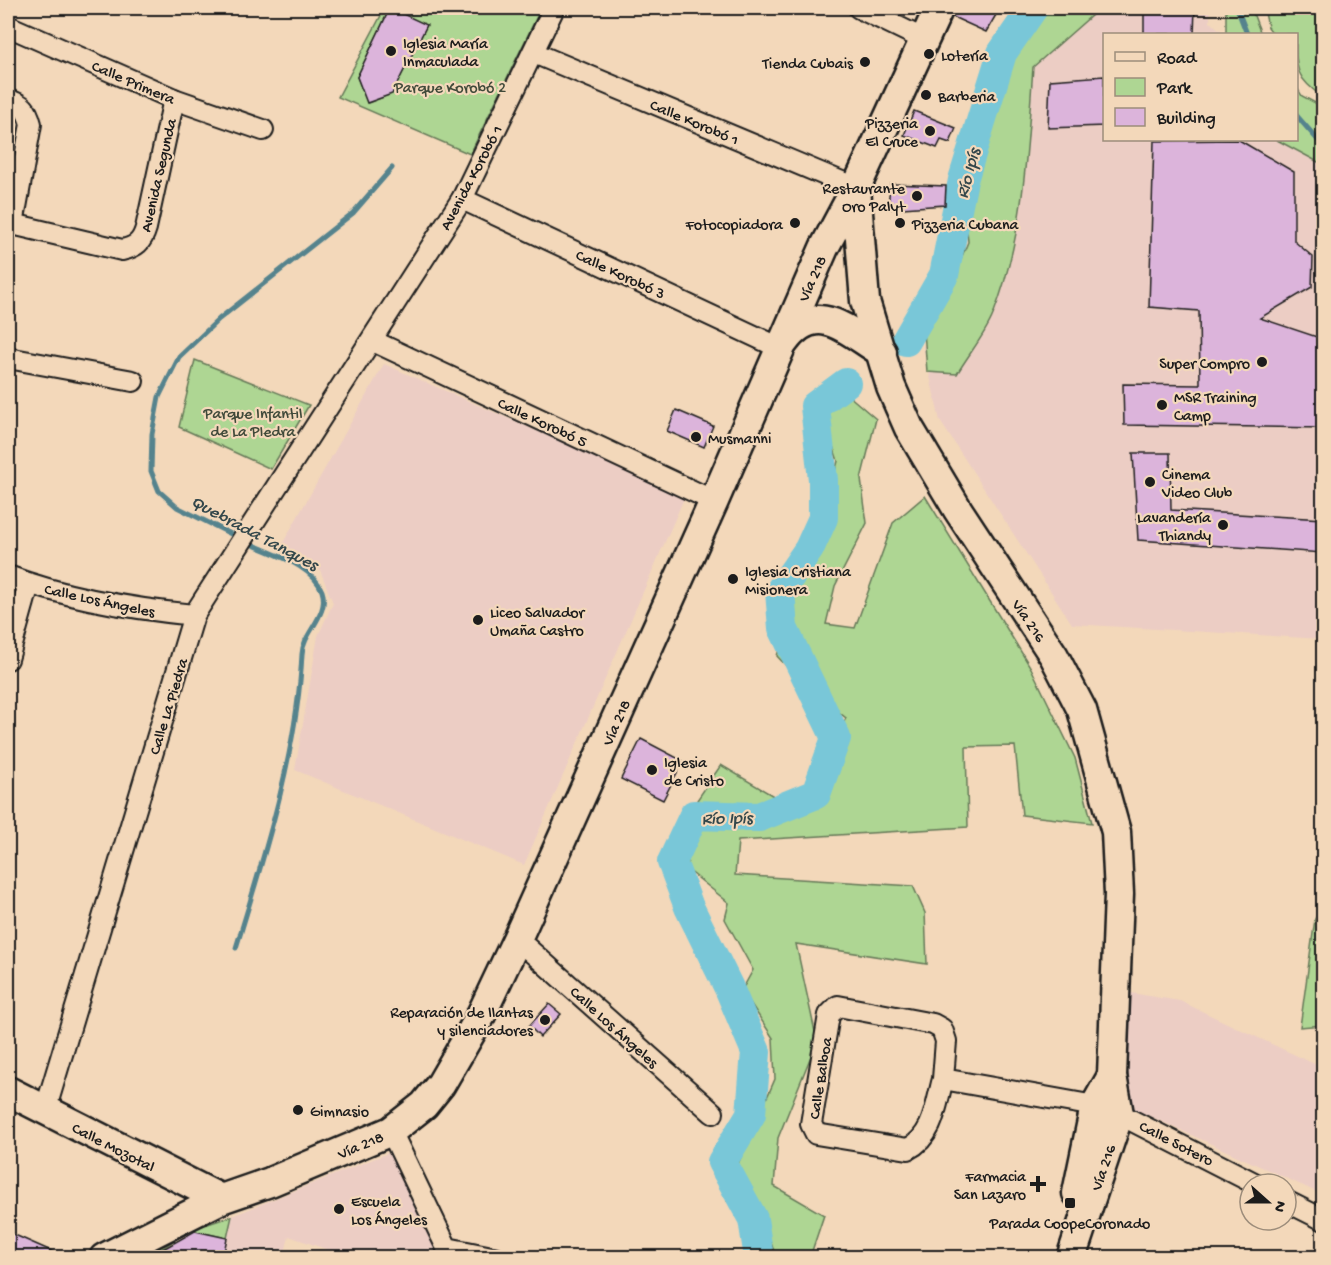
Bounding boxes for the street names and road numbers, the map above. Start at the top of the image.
street label: Calle Primera [88,58,178,111]
street label: Calle Korobó 1 [646,97,741,151]
street label: Avenida Segunda [138,116,183,234]
street label: Avenida Korobó 1 [437,123,509,234]
street label: Calle Korobó 3 [572,247,667,305]
street label: Vía 218 [795,253,833,306]
street label: Calle Korobó 5 [494,395,589,453]
street label: Calle Los Ángeles [42,580,158,624]
street label: Vía 216 [1005,596,1049,648]
street label: Calle La Piedra [147,656,194,757]
street label: Vía 218 [599,697,637,750]
street label: Calle Los Ángeles [564,983,662,1074]
street label: Calle Balboa [807,1035,838,1121]
street label: Calle Sotero [1135,1118,1216,1172]
street label: Calle Mozotal [68,1120,157,1178]
street label: Vía 218 [335,1129,387,1166]
street label: Vía 216 [1088,1142,1122,1195]

